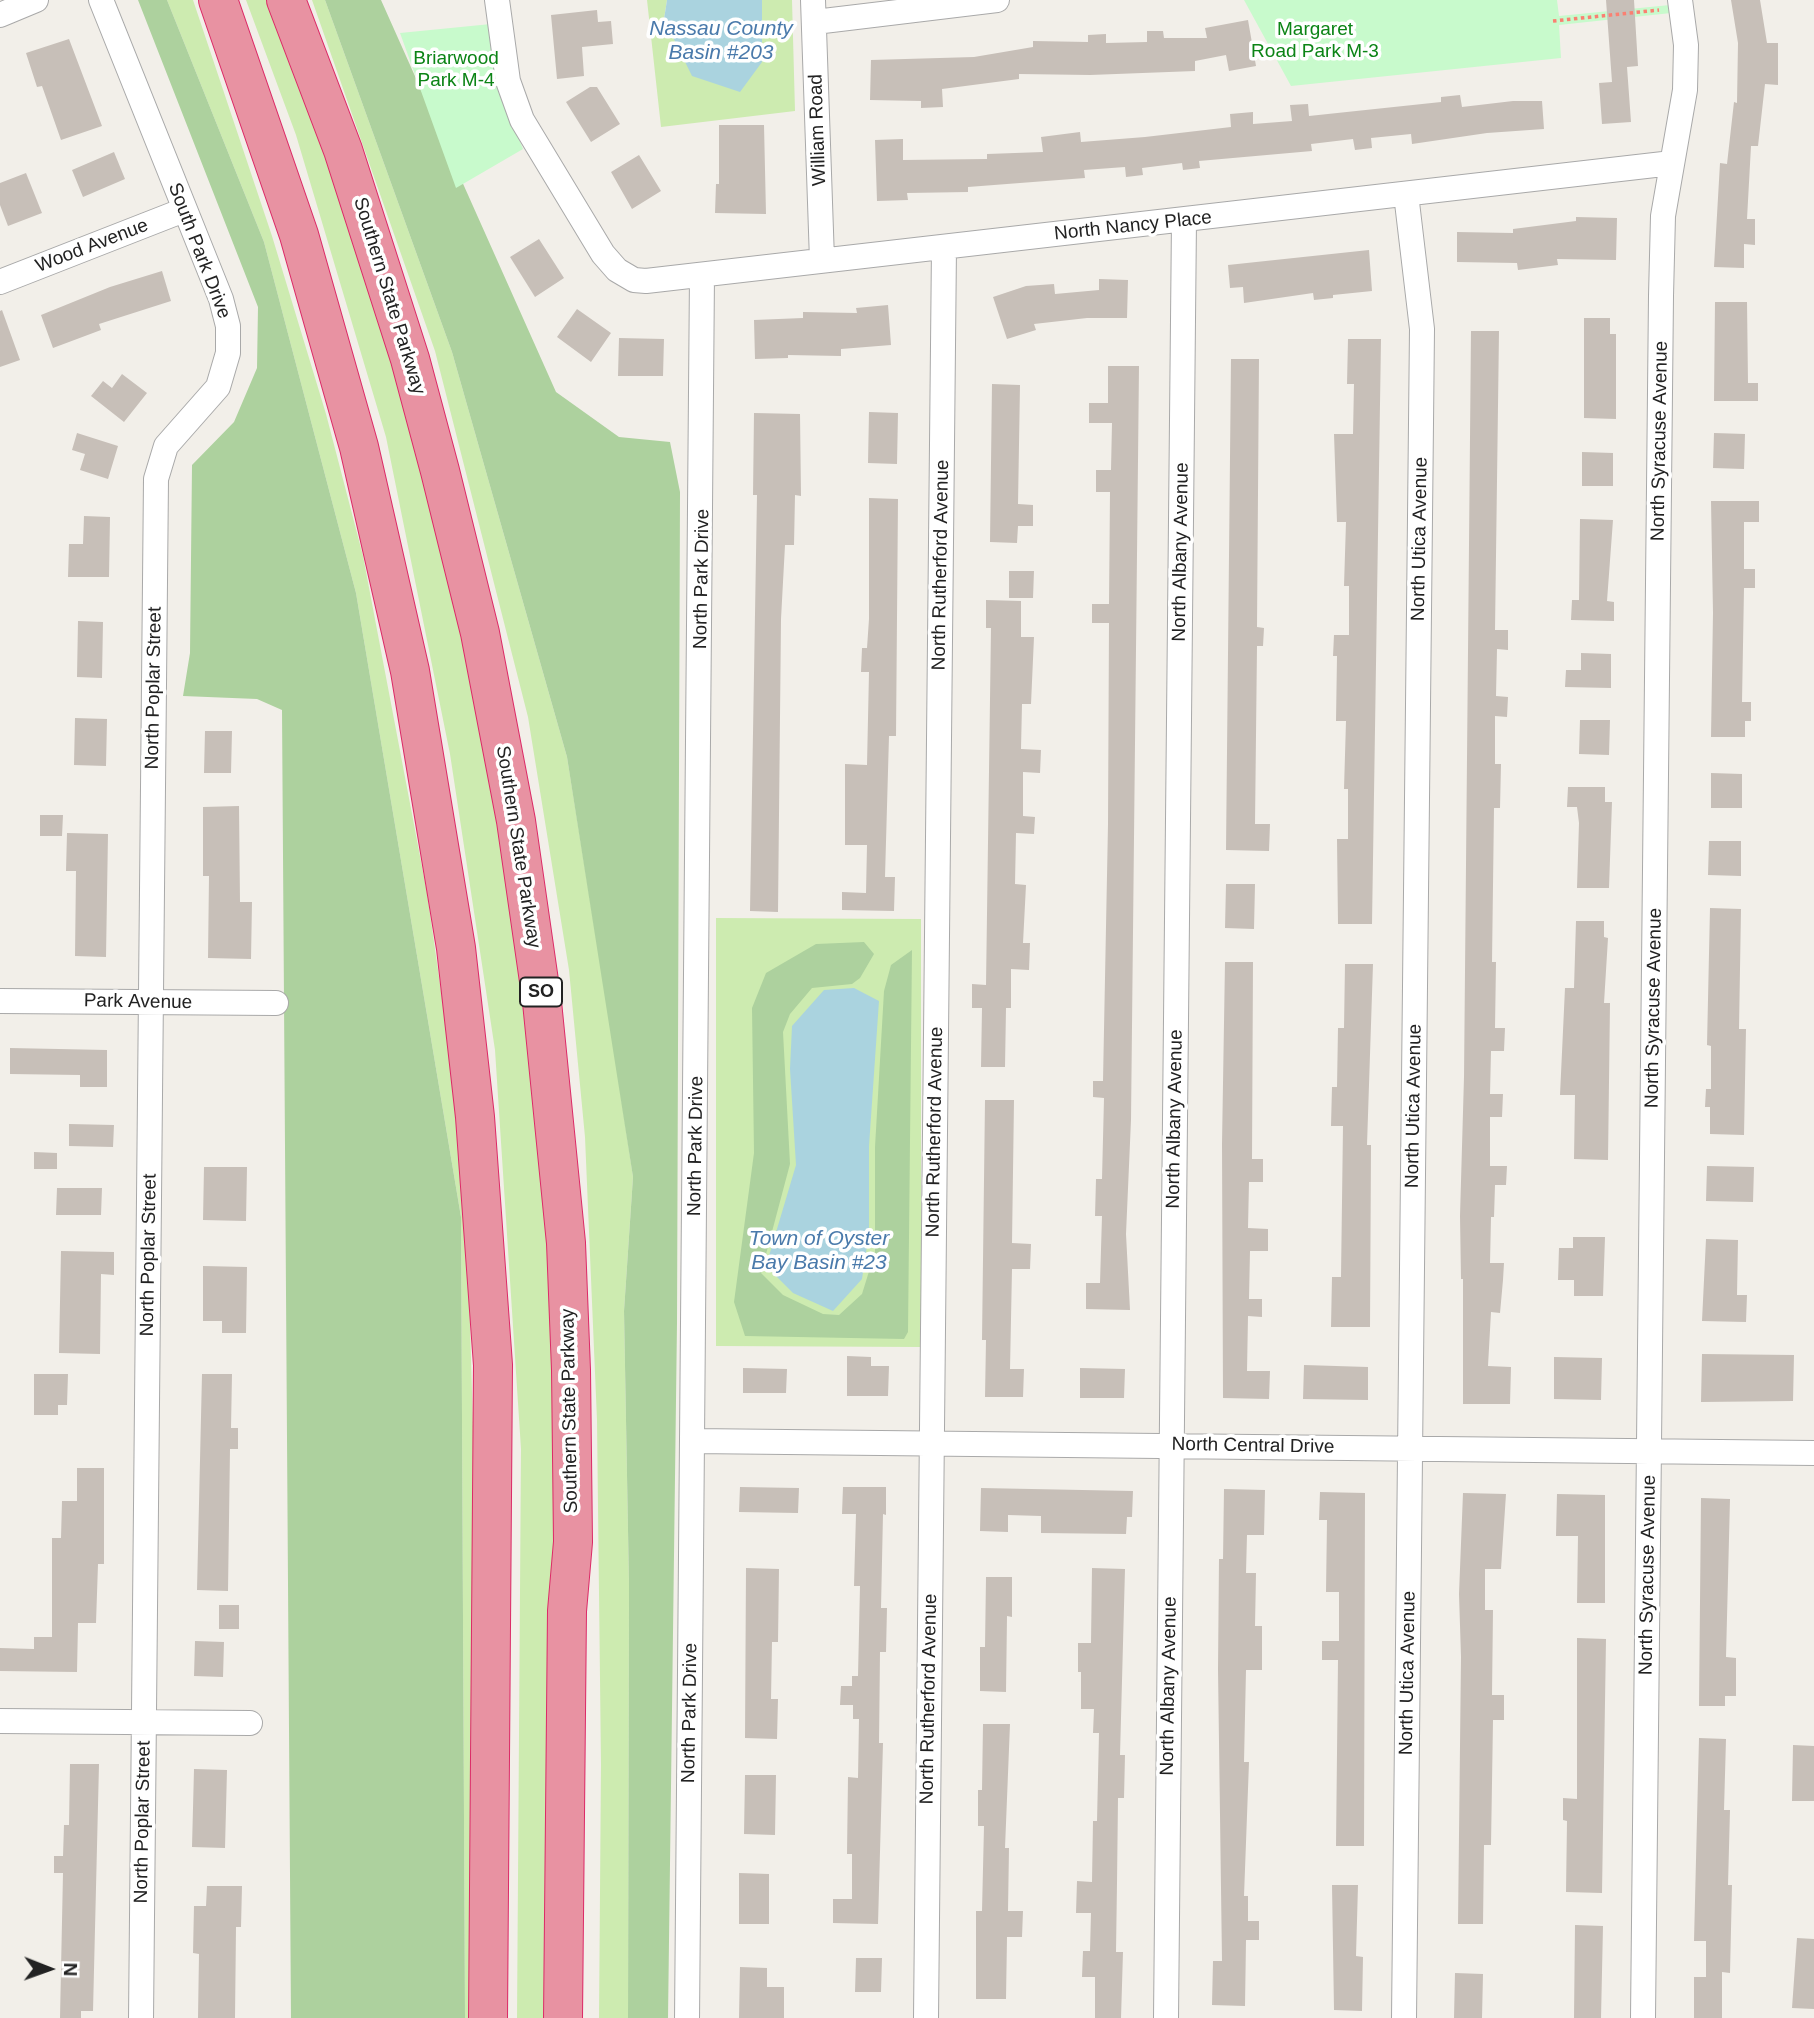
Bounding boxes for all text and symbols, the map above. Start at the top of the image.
water label: Nassau County Basin #203 [649,16,793,66]
park label: Margaret Road Park M-3 [1251,19,1379,63]
park label: Briarwood Park M-4 [413,48,499,92]
street label: William Road [805,74,831,186]
street label: South Park Drive [163,180,235,322]
street label: Southern State Parkway [348,195,430,397]
street label: North Nancy Place [1053,206,1213,246]
street label: Wood Avenue [33,214,151,278]
street label: North Syracuse Avenue [1647,341,1673,541]
street label: North Utica Avenue [1407,457,1433,621]
street label: North Rutherford Avenue [928,459,954,671]
street label: North Albany Avenue [1168,462,1194,642]
street label: North Park Drive [689,509,715,649]
street label: North Poplar Street [141,606,167,770]
street label: Southern State Parkway [491,744,545,950]
street label: North Syracuse Avenue [1641,908,1667,1108]
road number: SO [520,978,562,1007]
street label: Park Avenue [84,990,192,1014]
street label: North Utica Avenue [1401,1024,1427,1188]
street label: North Rutherford Avenue [922,1026,948,1238]
street label: North Albany Avenue [1162,1029,1188,1209]
street label: North Park Drive [683,1076,709,1216]
street label: North Poplar Street [136,1173,162,1337]
water label: Town of Oyster Bay Basin #23 [749,1226,889,1276]
street label: Southern State Parkway [557,1308,583,1514]
street label: North Central Drive [1172,1433,1334,1459]
street label: North Syracuse Avenue [1635,1475,1661,1675]
street label: North Utica Avenue [1395,1591,1421,1755]
street label: North Rutherford Avenue [916,1593,942,1805]
street label: North Albany Avenue [1156,1596,1182,1776]
street label: North Park Drive [677,1643,703,1783]
street label: North Poplar Street [130,1740,156,1904]
north arrow [14,1934,84,2004]
text: N [60,1962,81,1976]

